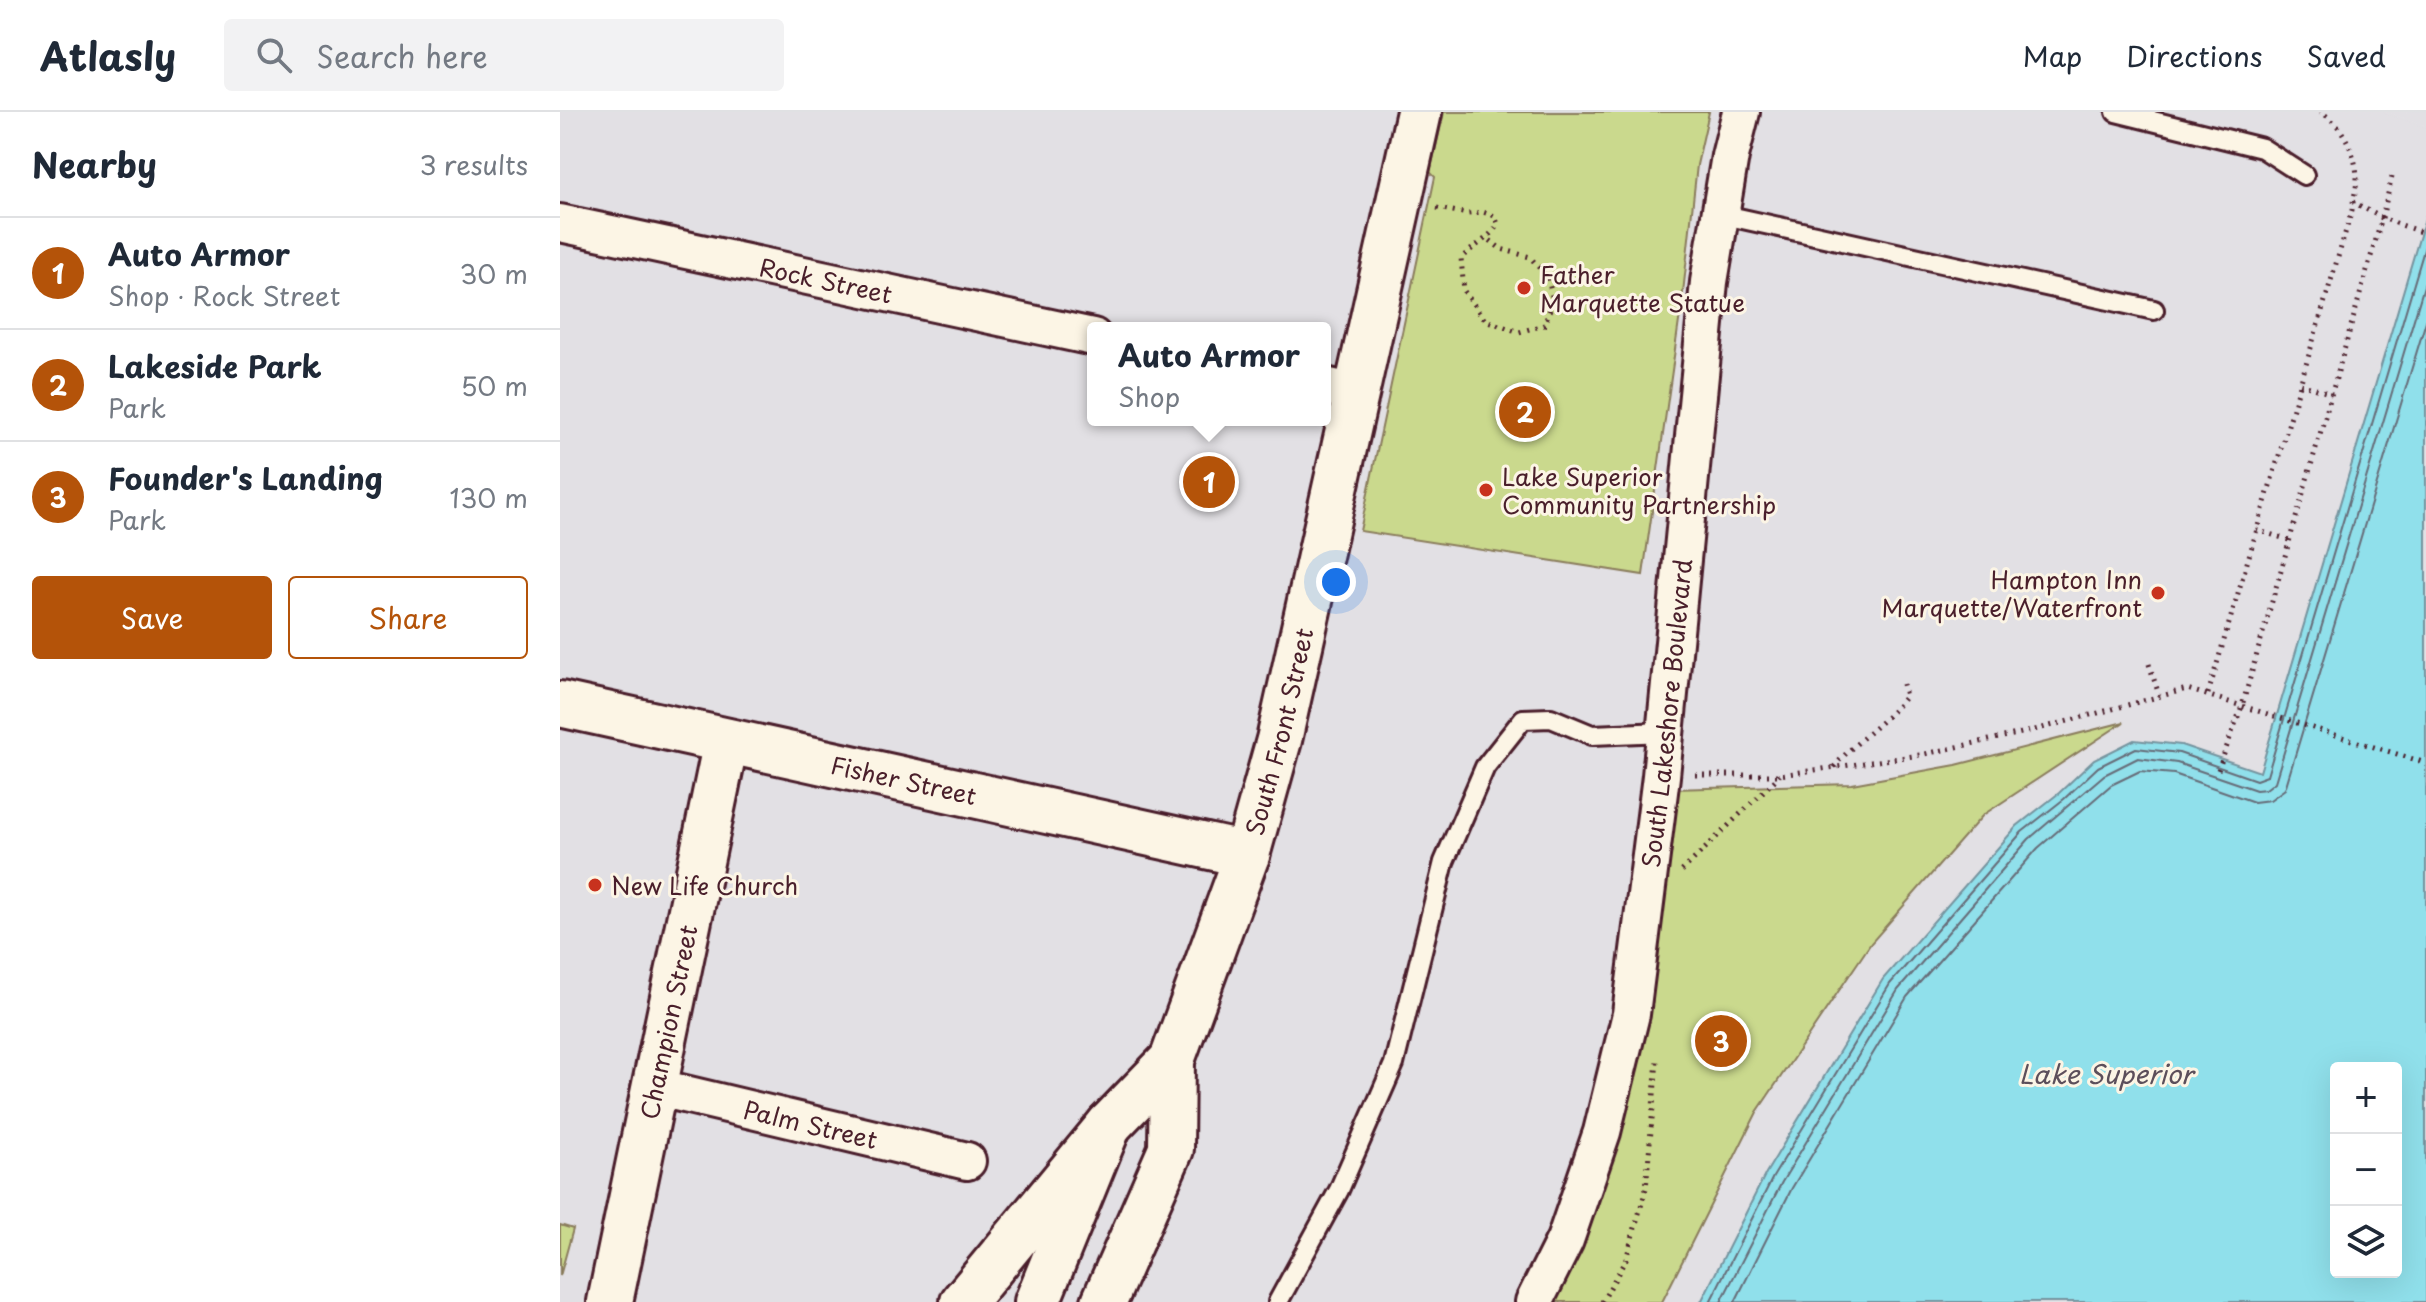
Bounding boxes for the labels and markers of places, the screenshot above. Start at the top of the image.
place label: Father Marquette Statue [1540,256,1745,320]
marker: Father Marquette Statue [1515,279,1533,297]
pin: 2 [1499,382,1551,442]
pin: 1 [1183,452,1235,512]
place label: Lake Superior Community Partnership [1502,458,1776,522]
marker: Lake Superior Community Partnership [1477,481,1495,499]
place label: Hampton Inn Marquette/Waterfront [1882,561,2142,625]
marker: Hampton Inn Marquette/Waterfront [2149,584,2167,602]
place label: New Life Church [611,867,798,903]
marker: New Life Church [586,876,604,894]
pin: 3 [1695,1011,1747,1071]

